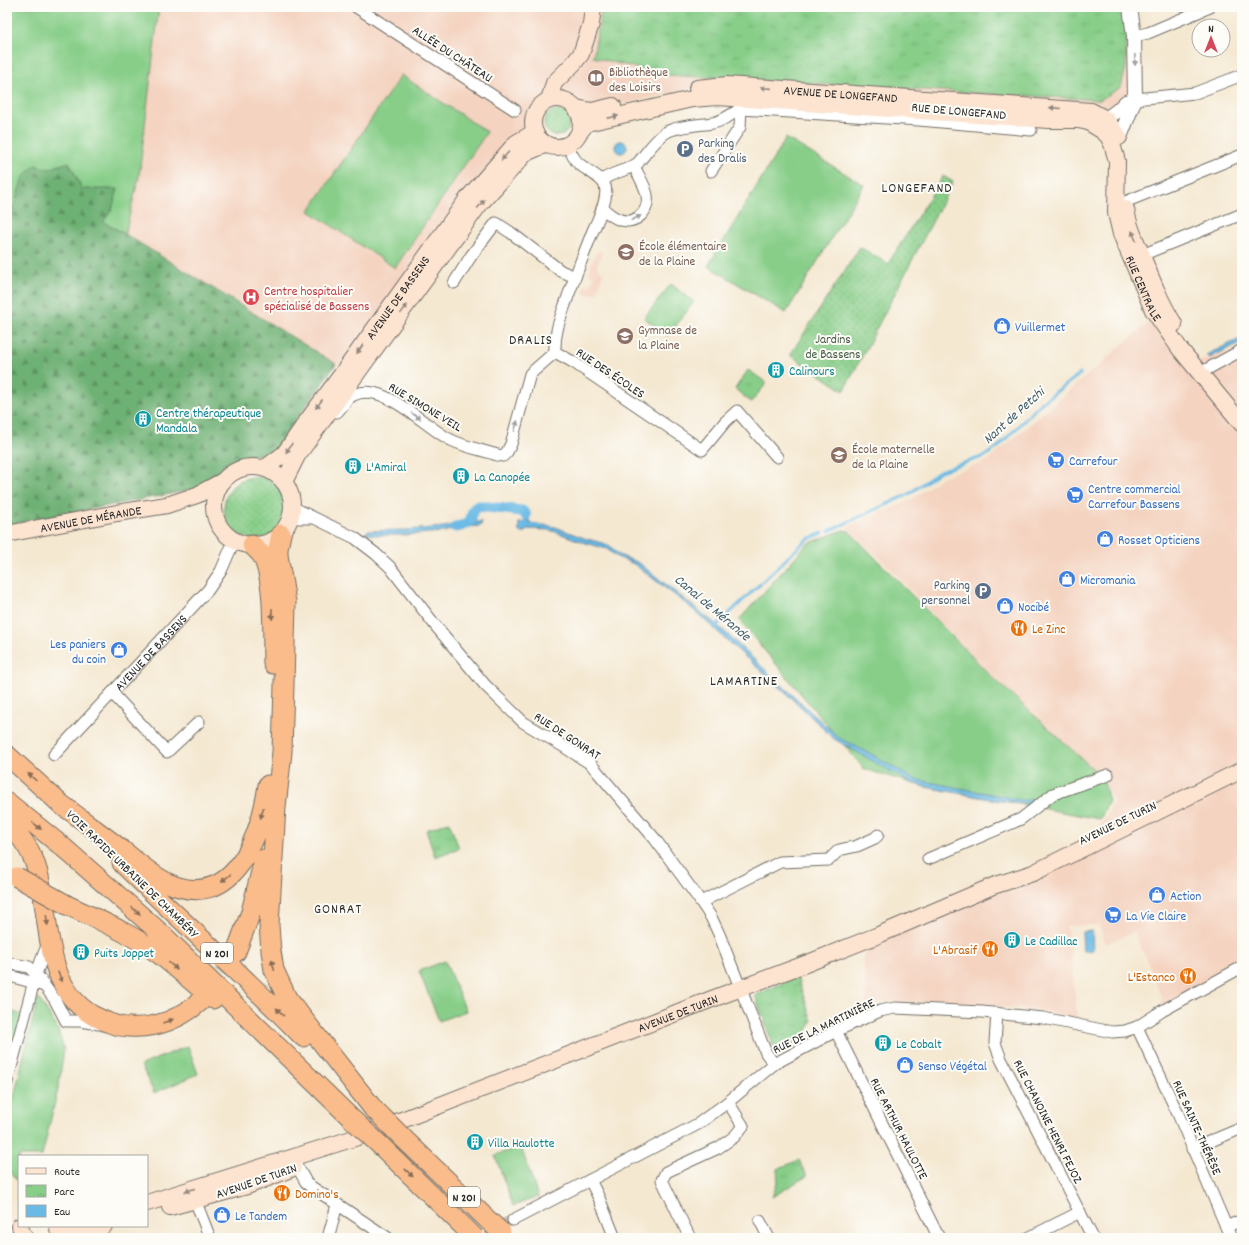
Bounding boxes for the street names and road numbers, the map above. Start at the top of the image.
street label: ALLÉE DU CHÂTEAU [408,22,496,88]
street label: AVENUE DE LONGEFAND [783,82,898,109]
street label: RUE DE LONGEFAND [911,99,1007,126]
street label: AVENUE DE BASSENS [362,252,436,344]
street label: RUE CENTRALE [1119,253,1165,326]
street label: RUE DES ÉCOLES [571,344,648,404]
street label: RUE SIMONE VEIL [384,379,466,438]
street label: AVENUE DE MÉRANDE [39,502,143,539]
street label: AVENUE DE BASSENS [111,611,193,696]
street label: RUE DE GONRAT [530,708,604,766]
street label: AVENUE DE TURIN [1076,797,1160,851]
street label: VOIE RAPIDE URBAINE DE CHAMBÉRY [61,806,203,944]
road number: N 201 [201,943,233,963]
street label: AVENUE DE TURIN [635,991,721,1039]
street label: RUE DE LA MARTINIÈRE [770,994,878,1060]
street label: RUE CHANOINE HENRI FEJOZ [1007,1057,1086,1188]
street label: RUE ARTHUR HAULOTTE [864,1075,932,1183]
street label: RUE SAINTE-THÉRÈSE [1166,1078,1225,1179]
street label: AVENUE DE TURIN [214,1160,300,1205]
road number: N 201 [448,1187,480,1207]

